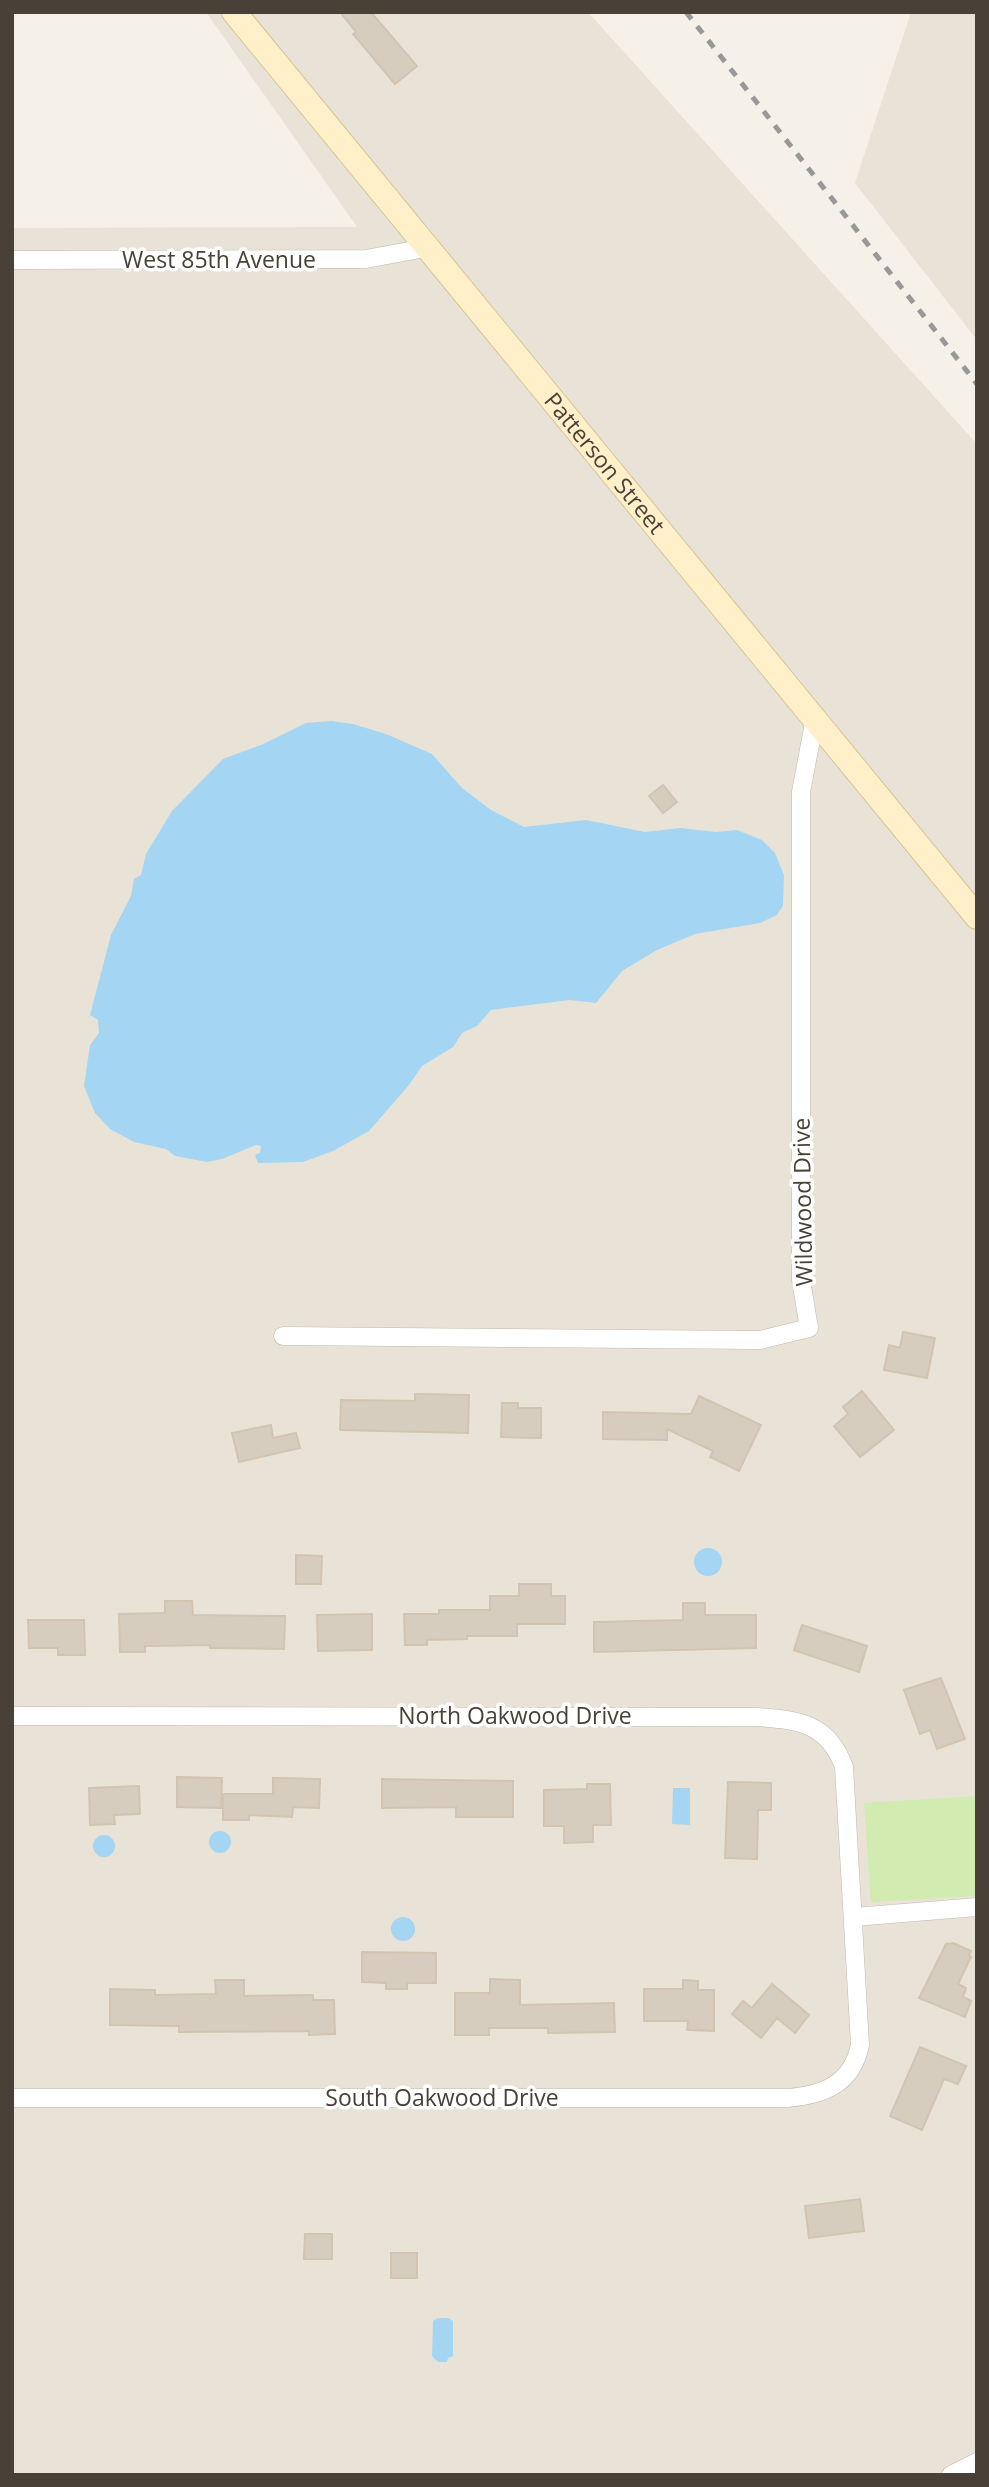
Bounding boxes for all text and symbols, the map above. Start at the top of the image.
street label: West 85th Avenue [122,243,316,275]
street label: Patterson Street [538,385,673,540]
street label: Wildwood Drive [785,1117,819,1287]
street label: North Oakwood Drive [398,1699,632,1731]
street label: South Oakwood Drive [325,2081,559,2113]

